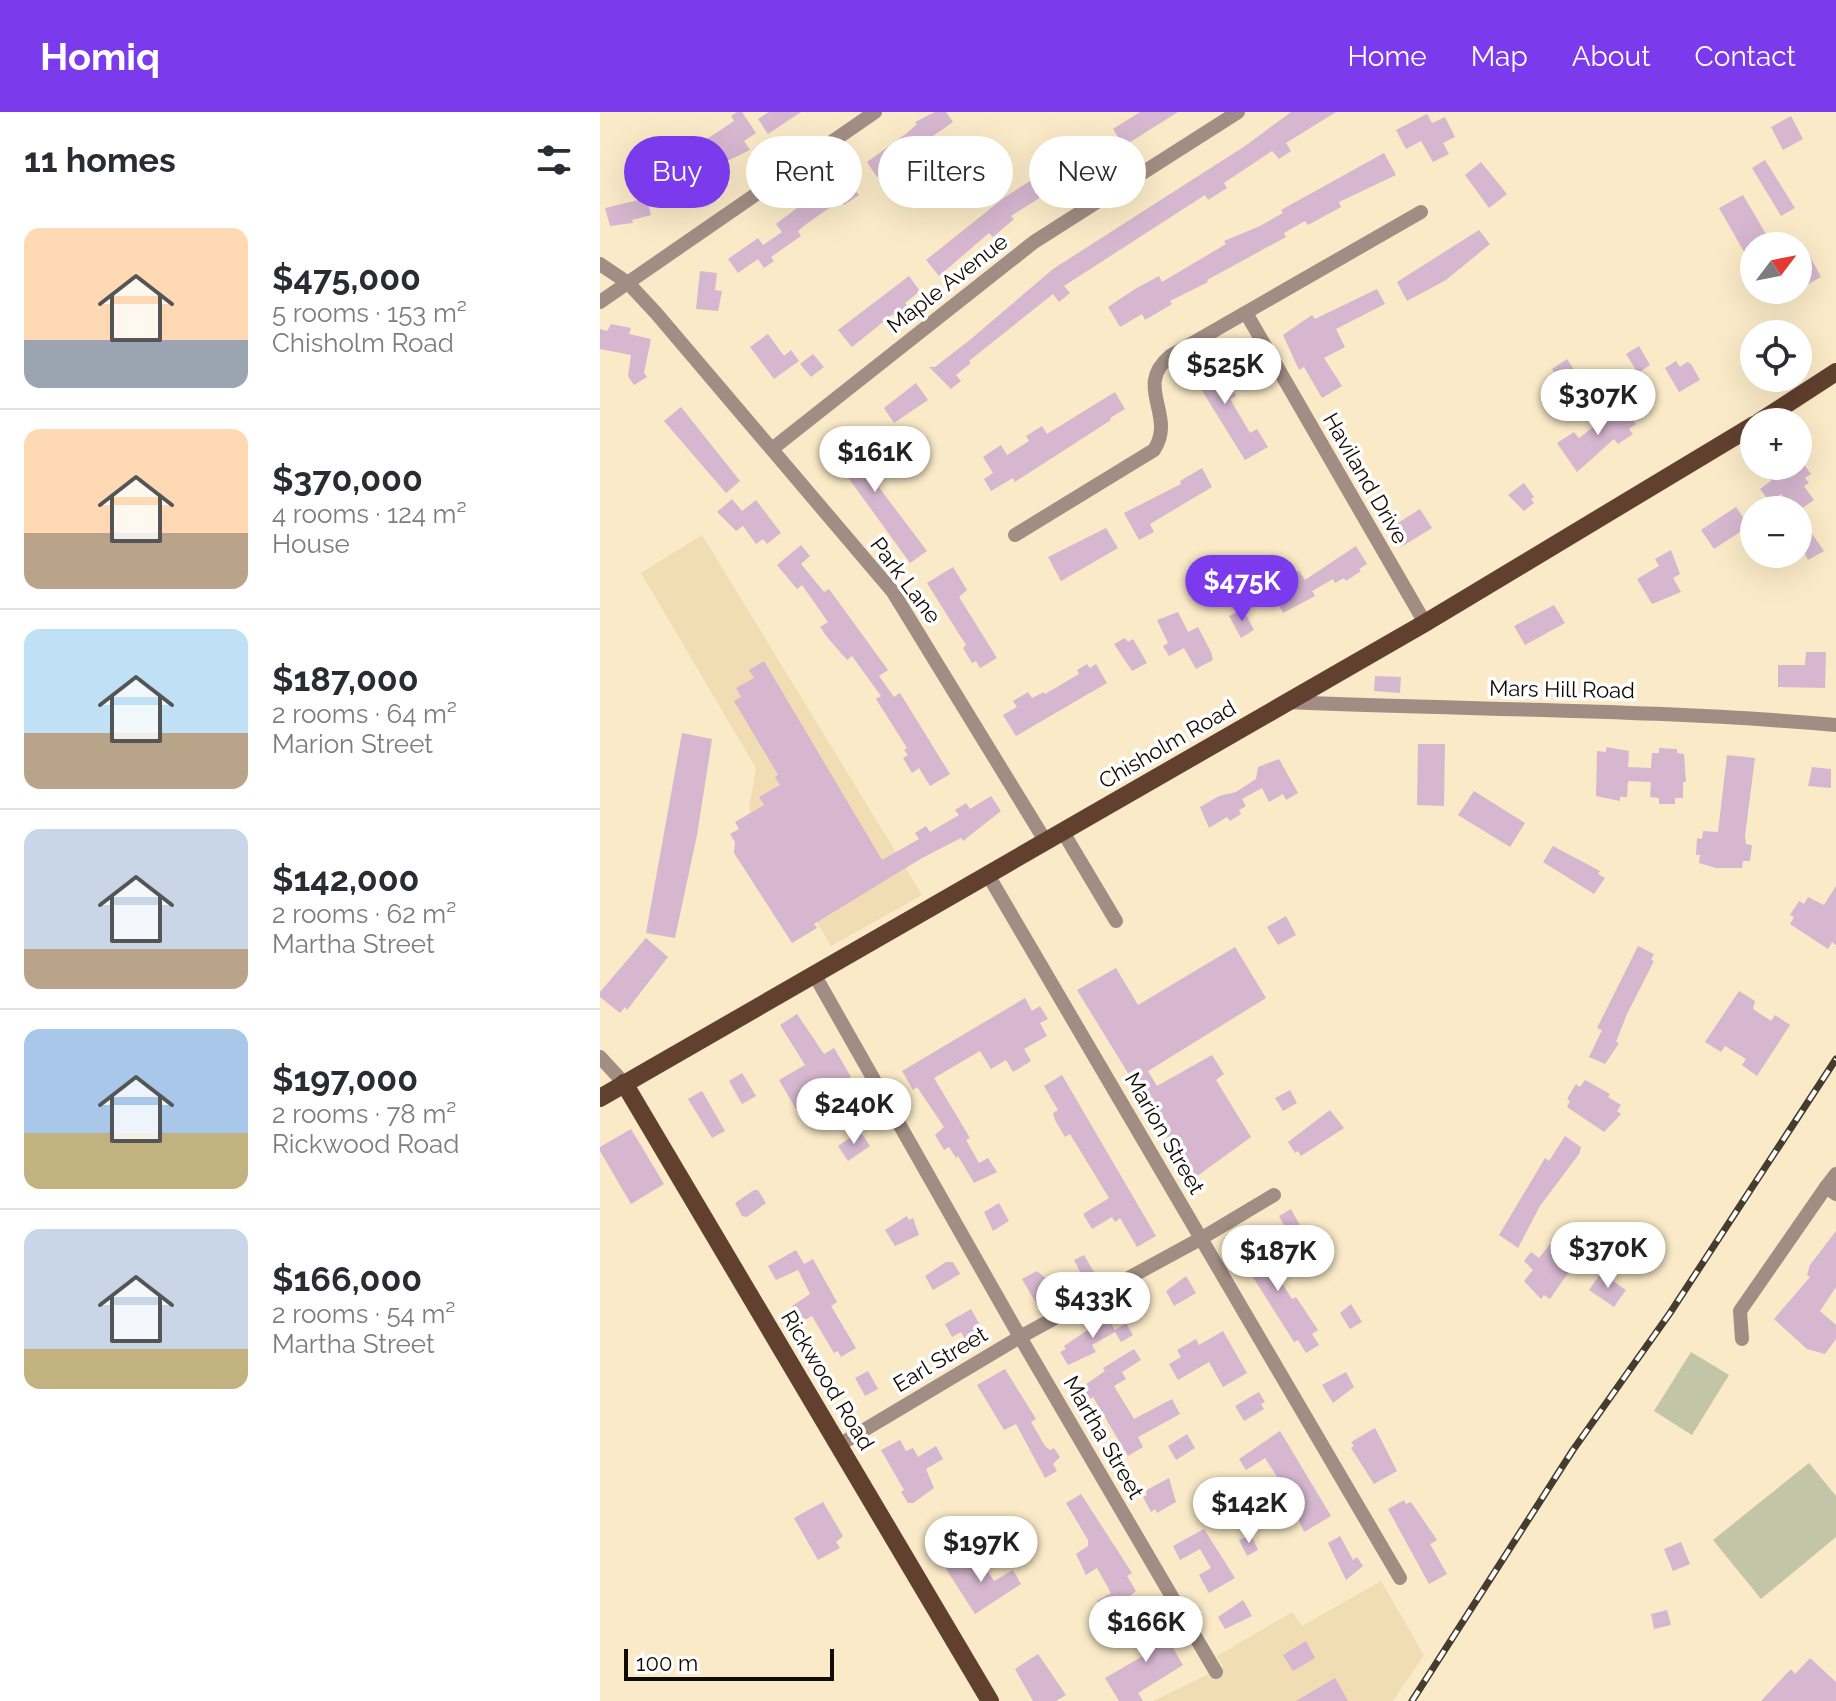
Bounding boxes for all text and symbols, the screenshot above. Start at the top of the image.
text: Homiq [40,34,160,79]
text: Home [1347,40,1427,73]
text: Map [1471,40,1528,73]
text: About [1572,40,1651,73]
text: Contact [1695,40,1796,73]
chip: Buy [624,136,730,208]
chip: Rent [746,136,862,208]
chip: Filters [878,136,1013,208]
chip: New [1029,136,1146,208]
icon: filters [532,138,576,182]
text: 11 homes [24,140,176,180]
street label: Maple Avenue [882,228,1013,338]
north arrow [1740,232,1812,304]
map controls [1740,232,1812,568]
text: $475,000 [272,258,421,298]
icon: home [88,260,184,356]
text: 5 rooms · 153 m² [272,298,467,328]
button: locate [1740,320,1812,392]
text: Chisholm Road [272,328,454,358]
pin: $525K [1169,338,1281,406]
text: $525K [1186,349,1264,379]
pin: $307K [1542,369,1654,437]
text: $307K [1559,380,1637,410]
street label: Haviland Drive [1318,408,1414,548]
button: + [1740,408,1812,480]
pin: $161K [819,426,931,494]
text: $161K [837,437,913,467]
text: $370,000 [272,459,423,499]
icon: home [88,461,184,557]
button: − [1740,496,1812,568]
text: 4 rooms · 124 m² [272,499,467,529]
text: House [272,529,350,559]
street label: Park Lane [865,532,947,628]
pin: $475K [1186,555,1298,623]
text: $475K [1203,566,1281,596]
text: $187,000 [272,659,419,699]
icon: home [88,661,184,757]
street label: Mars Hill Road [1489,675,1635,703]
street label: Chisholm Road [1094,694,1240,794]
text: 2 rooms · 64 m² [272,699,457,729]
text: Marion Street [272,729,433,759]
text: $142,000 [272,859,419,899]
icon: home [88,861,184,957]
text: 2 rooms · 62 m² [272,899,456,929]
text: Martha Street [272,929,435,959]
text: $197,000 [272,1059,418,1099]
icon: home [88,1061,184,1157]
street label: Marion Street [1120,1068,1211,1199]
pin: $240K [798,1078,910,1146]
text: $240K [814,1089,894,1119]
text: 2 rooms · 78 m² [272,1099,456,1129]
text: Rickwood Road [272,1129,459,1159]
pin: $370K [1552,1222,1664,1290]
pin: $187K [1222,1225,1334,1293]
text: $370K [1569,1233,1647,1263]
text: $187K [1239,1236,1317,1266]
text: $166,000 [272,1259,422,1299]
icon: home [88,1261,184,1357]
pin: $433K [1037,1272,1149,1340]
text: $433K [1054,1283,1132,1313]
text: 2 rooms · 54 m² [272,1299,455,1329]
street label: Rickwood Road [776,1305,880,1455]
street label: Earl Street [888,1321,992,1397]
text: Martha Street [272,1329,435,1359]
street label: Martha Street [1058,1371,1150,1504]
pin: $142K [1193,1477,1305,1545]
text: $142K [1211,1488,1287,1518]
pin: $197K [925,1516,1037,1584]
text: $197K [943,1527,1019,1557]
pin: $166K [1090,1596,1202,1664]
text: $166K [1107,1607,1185,1637]
scale bar [624,1645,834,1681]
text: 100 m [636,1650,698,1676]

